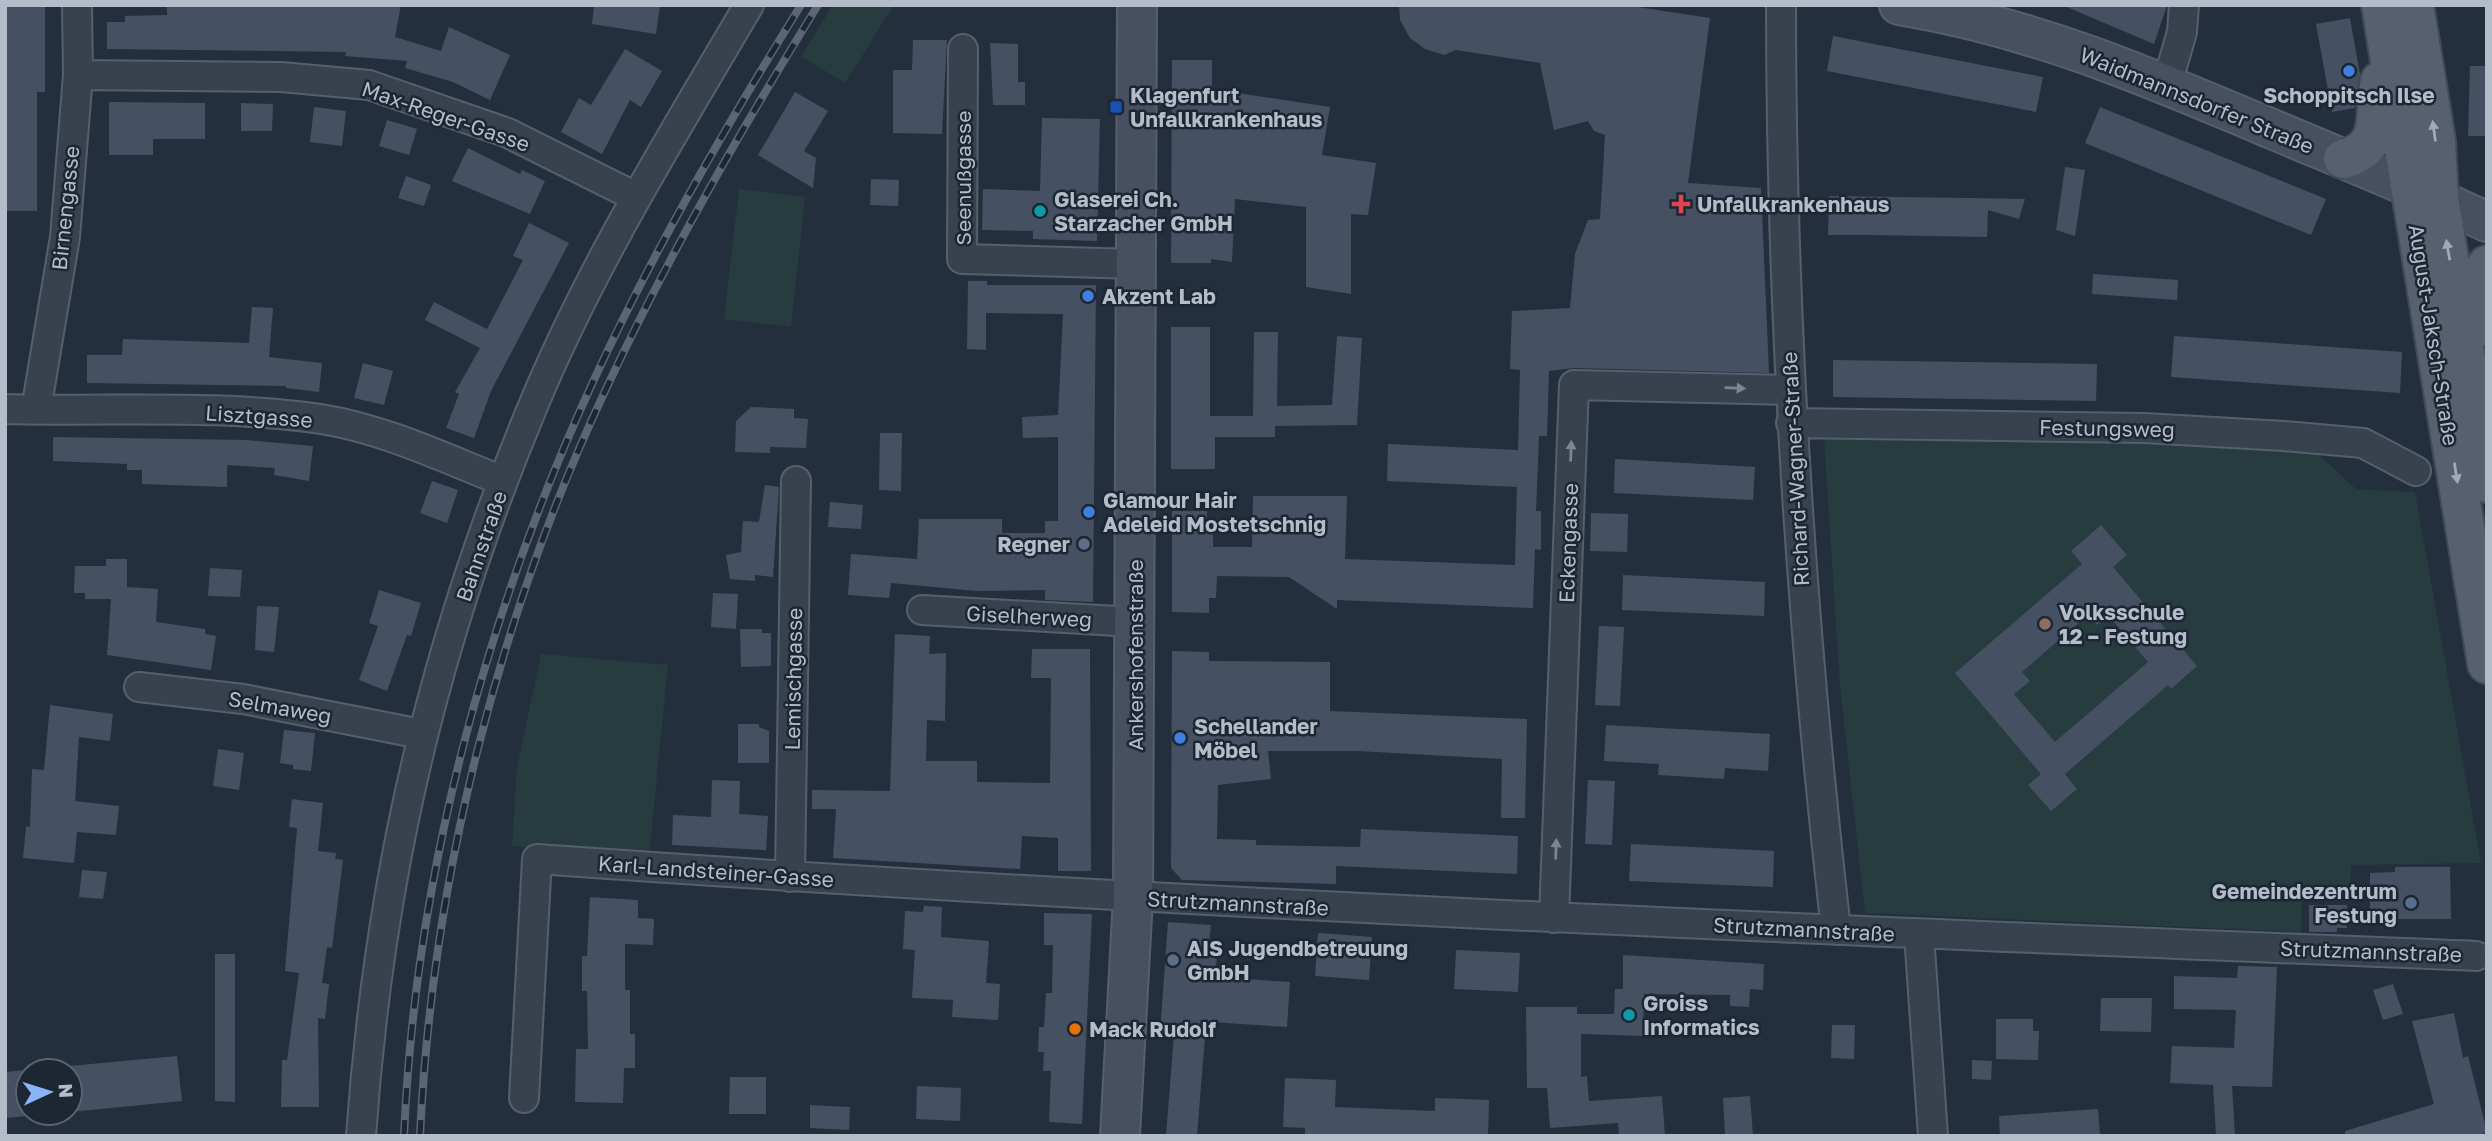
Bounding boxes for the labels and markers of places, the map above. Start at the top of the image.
marker: Schoppitsch Ilse [2341,63,2357,79]
place label: Klagenfurt Unfallkrankenhaus [1130,82,1323,132]
place label: Schoppitsch Ilse [2263,82,2435,108]
marker: Klagenfurt Unfallkrankenhaus [1108,99,1124,115]
place label: Glaserei Ch. Starzacher GmbH [1054,186,1233,236]
place label: Unfallkrankenhaus [1697,191,1890,217]
marker: Unfallkrankenhaus [1671,194,1691,214]
marker: Glaserei Ch. Starzacher GmbH [1032,203,1048,219]
place label: Akzent Lab [1102,283,1216,309]
marker: Akzent Lab [1080,288,1096,304]
place label: Glamour Hair Adeleid Mostetschnig [1103,487,1326,537]
marker: Glamour Hair Adeleid Mostetschnig [1081,504,1097,520]
place label: Regner [997,531,1070,557]
marker: Regner [1076,536,1092,552]
place label: Volksschule 12 – Festung [2059,599,2187,649]
marker: Volksschule 12 – Festung [2037,616,2053,632]
place label: Schellander Möbel [1194,713,1318,763]
marker: Schellander Möbel [1172,730,1188,746]
place label: Gemeindezentrum Festung [2212,878,2397,928]
marker: Gemeindezentrum Festung [2403,895,2419,911]
place label: AIS Jugendbetreuung GmbH [1187,935,1408,985]
marker: AIS Jugendbetreuung GmbH [1165,952,1181,968]
place label: Groiss Informatics [1643,990,1760,1040]
marker: Groiss Informatics [1621,1007,1637,1023]
place label: Mack Rudolf [1089,1016,1216,1042]
marker: Mack Rudolf [1067,1021,1083,1037]

